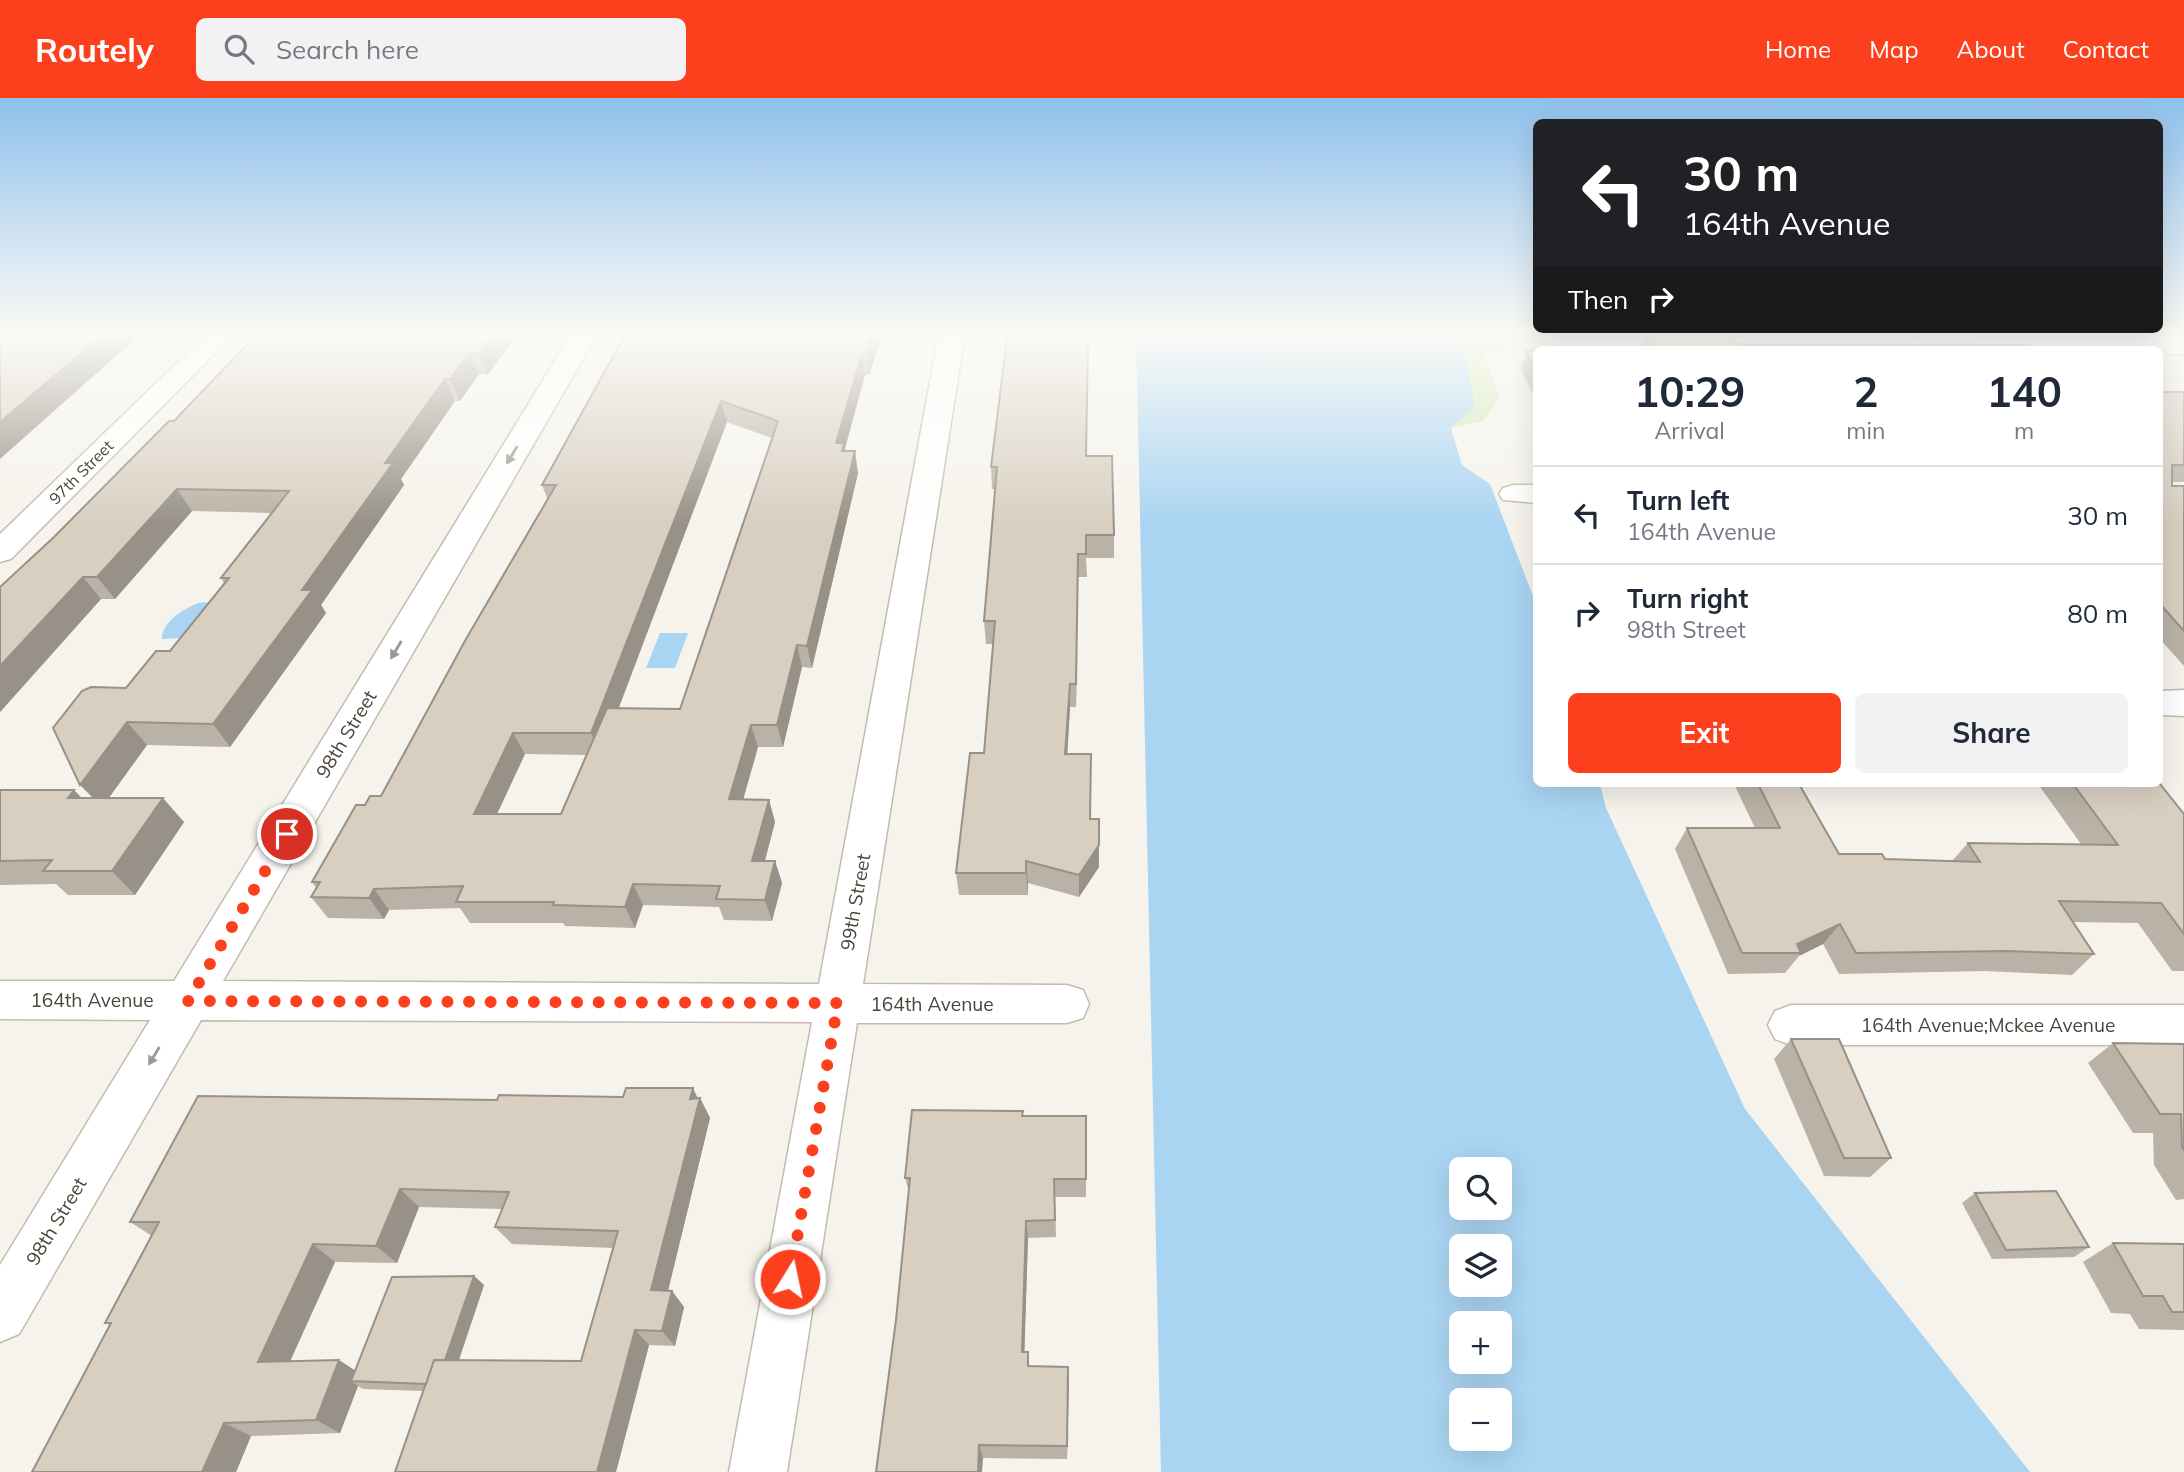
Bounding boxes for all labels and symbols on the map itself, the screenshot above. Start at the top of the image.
street label: 97th Street [45,435,118,508]
one-way arrow [506,445,518,464]
one-way arrow [390,641,402,660]
street label: 98th Street [310,685,382,782]
pin [257,804,317,864]
street label: 99th Street [835,851,875,952]
street label: 164th Avenue [30,988,154,1012]
street label: 164th Avenue [870,992,994,1016]
street label: 164th Avenue;Mckee Avenue [1861,1013,2115,1037]
one-way arrow [148,1047,161,1066]
street label: 98th Street [20,1172,92,1269]
position arrow [753,1242,827,1316]

